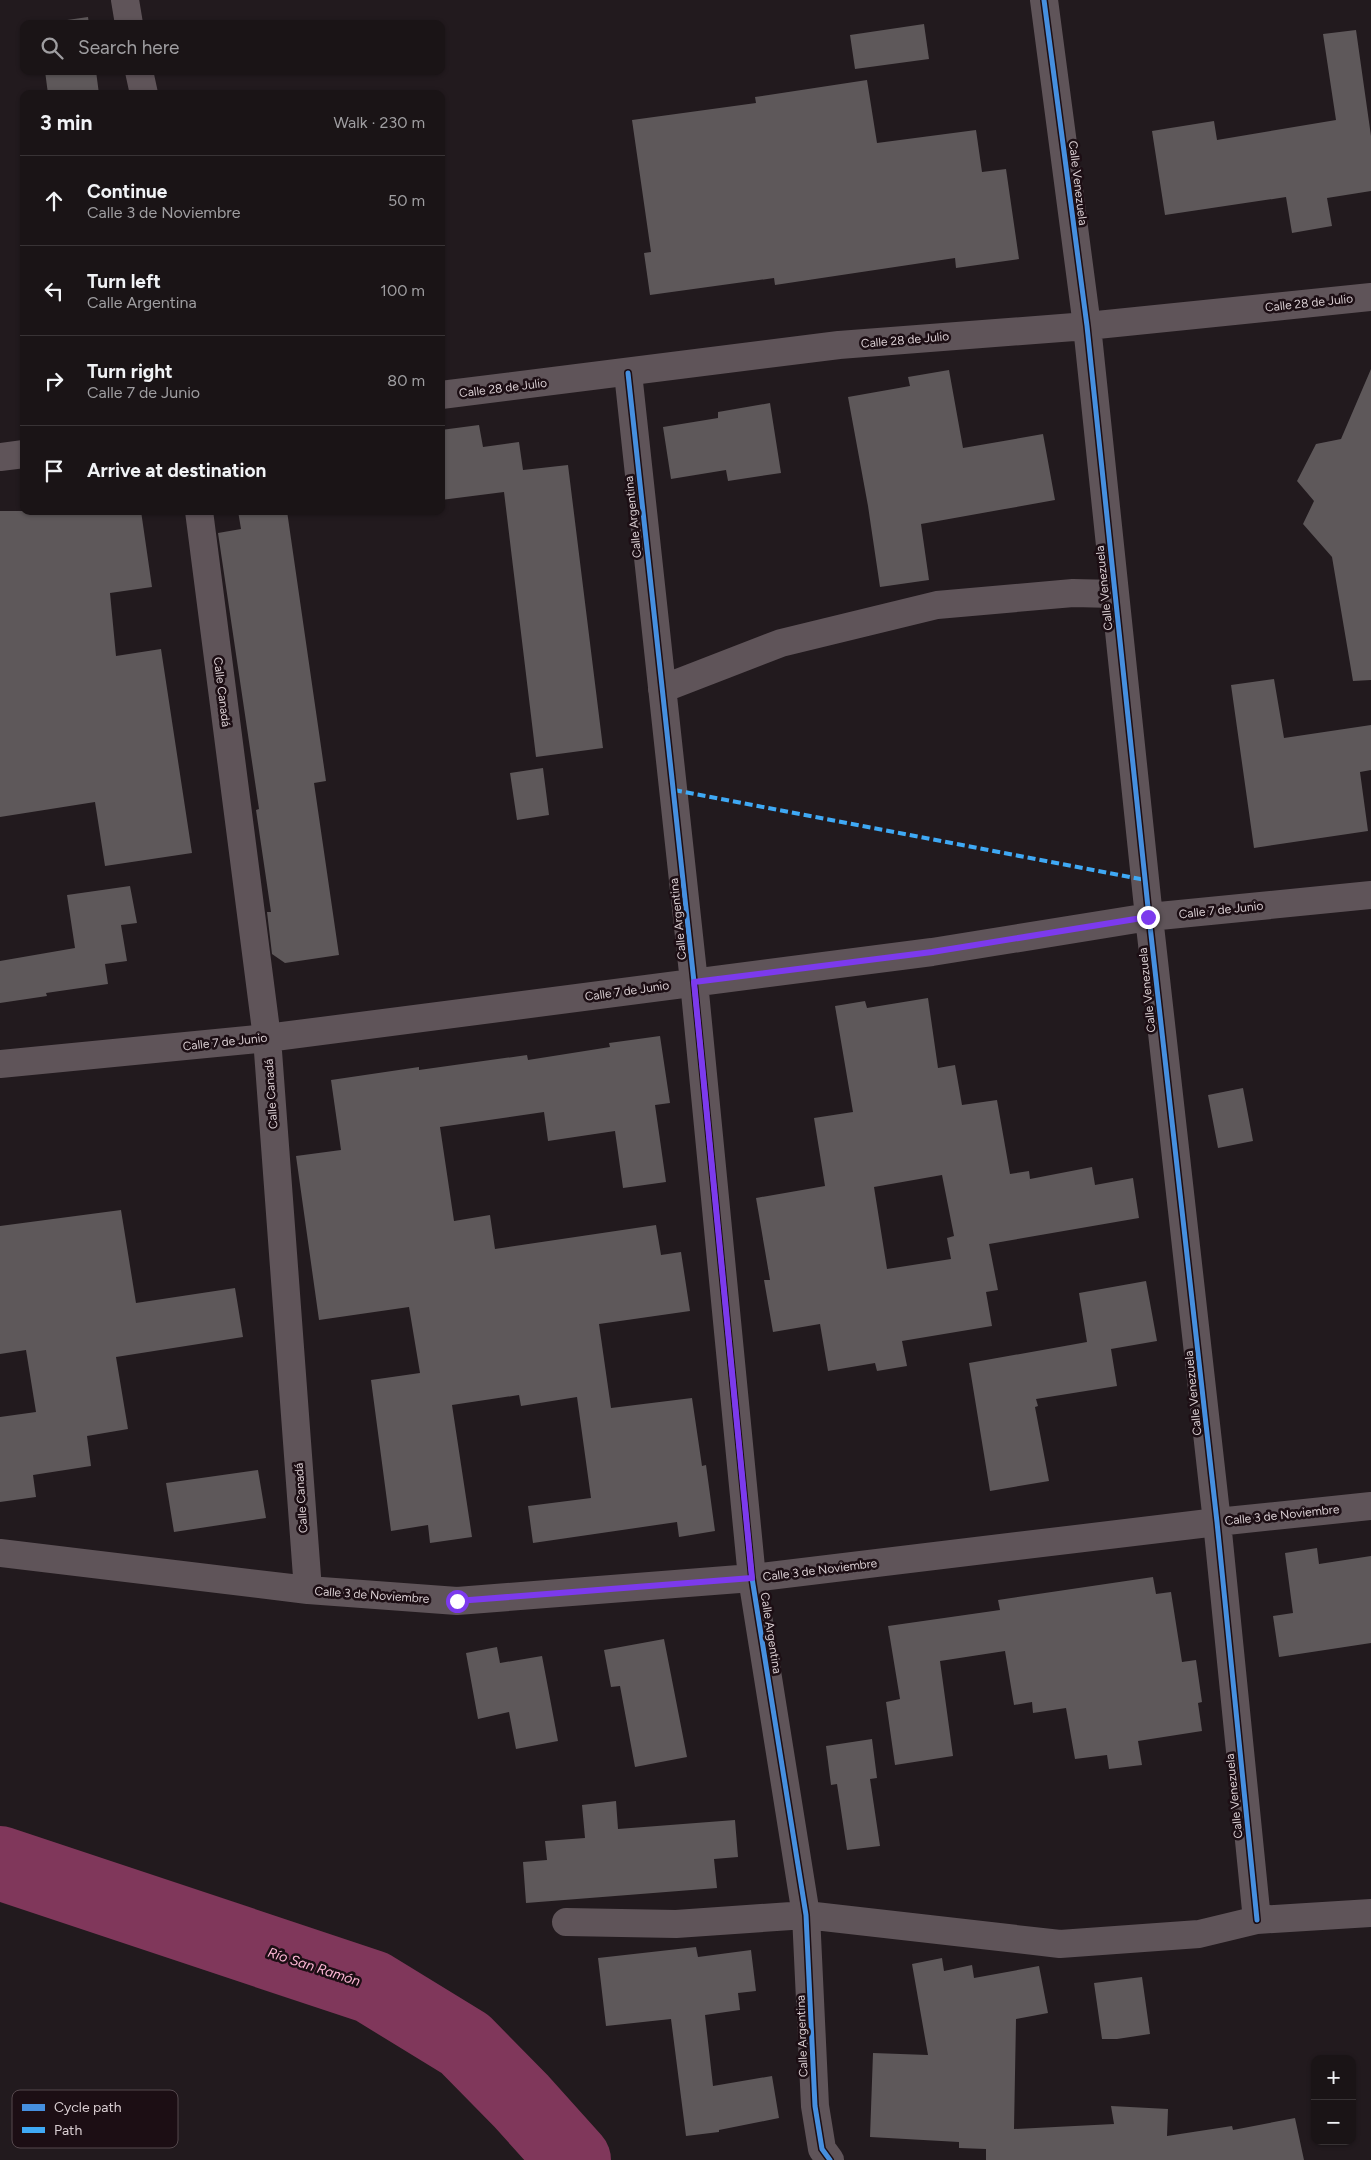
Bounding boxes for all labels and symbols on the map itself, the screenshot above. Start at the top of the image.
street label: Calle Venezuela [1066,140,1090,226]
street label: Calle 28 de Julio [1264,291,1354,315]
street label: Calle 28 de Julio [860,329,950,351]
street label: Calle 28 de Julio [458,376,548,400]
street label: Calle Argentina [622,475,644,559]
street label: Calle Venezuela [1093,545,1115,631]
street label: Calle Canadá [211,656,233,728]
street label: Calle Argentina [667,877,689,961]
street label: Calle 7 de Junio [1178,899,1264,921]
route end [1137,906,1160,929]
street label: Calle Venezuela [1136,947,1158,1033]
street label: Calle 7 de Junio [584,978,670,1004]
street label: Calle 7 de Junio [182,1031,268,1053]
street label: Calle Canadá [262,1058,280,1130]
street label: Calle Venezuela [1182,1350,1204,1436]
street label: Calle Canadá [292,1462,310,1534]
street label: Calle 3 de Noviembre [1224,1502,1340,1528]
street label: Calle 3 de Noviembre [762,1556,878,1584]
street label: Calle 3 de Noviembre [314,1584,430,1606]
route start [446,1590,469,1613]
street label: Calle Argentina [758,1591,784,1675]
street label: Calle Venezuela [1223,1753,1245,1839]
water label: Río San Ramón [265,1944,363,1990]
street label: Calle Argentina [794,1995,810,2077]
legend [12,2090,178,2148]
text: Cycle path [54,2099,122,2116]
text: Path [54,2122,82,2139]

